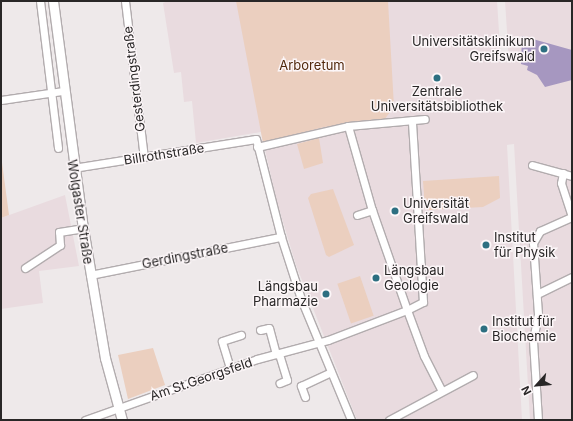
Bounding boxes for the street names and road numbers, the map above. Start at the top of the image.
street label: Gesterdingstraße [120,25,148,133]
street label: Billrothstraße [123,140,205,168]
street label: Wolgaster Straße [64,159,96,265]
street label: Gerdingstraße [141,240,229,272]
street label: Am St.Georgsfeld [148,354,254,404]

